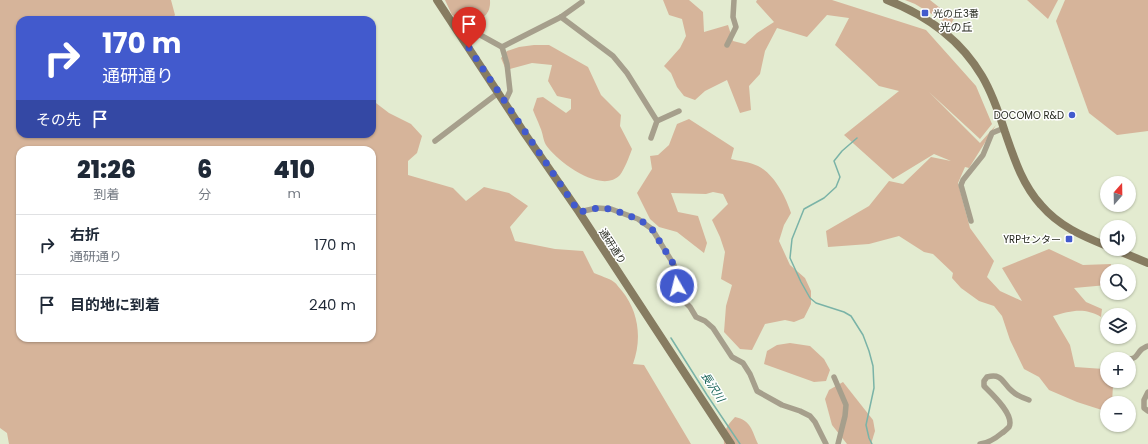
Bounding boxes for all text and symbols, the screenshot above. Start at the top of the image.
place label: 光の丘3番 [933,6,979,21]
pin [452,7.0,486,48]
marker: 光の丘3番 [920,8,930,18]
icon: arrive [458,13,480,35]
district label: 光の丘 [940,19,973,35]
text: 170 m [102,24,181,63]
icon: right [36,32,88,84]
text: 通研通り [102,63,174,88]
icon: arrive [89,108,111,130]
place label: DOCOMO R&D [994,108,1064,123]
text: その先 [36,109,81,130]
marker: DOCOMO R&D [1067,110,1077,120]
text: 21:26 [77,153,136,186]
text: 6 [197,153,212,186]
text: 410 [273,153,315,186]
north arrow [1100,176,1136,212]
map controls [1100,176,1136,432]
text: m [287,184,301,203]
text: 到着 [94,185,120,204]
text: 分 [198,185,211,204]
button: sound [1100,220,1136,256]
text: 右折 [70,224,100,245]
street label: 通研通り [595,225,630,267]
place label: YRPセンター [1003,232,1061,247]
icon: right [36,234,58,256]
text: 170 m [314,234,356,255]
marker: YRPセンター [1064,234,1074,244]
text: 通研通り [70,247,122,266]
button: search [1100,264,1136,300]
position arrow [656,265,698,307]
icon: arrive [36,294,58,316]
text: 目的地に到着 [70,294,160,315]
text: 240 m [309,294,356,315]
button: layers [1100,308,1136,344]
button: + [1100,352,1136,388]
water label: 長沢川 [697,369,729,406]
button: − [1100,396,1136,432]

